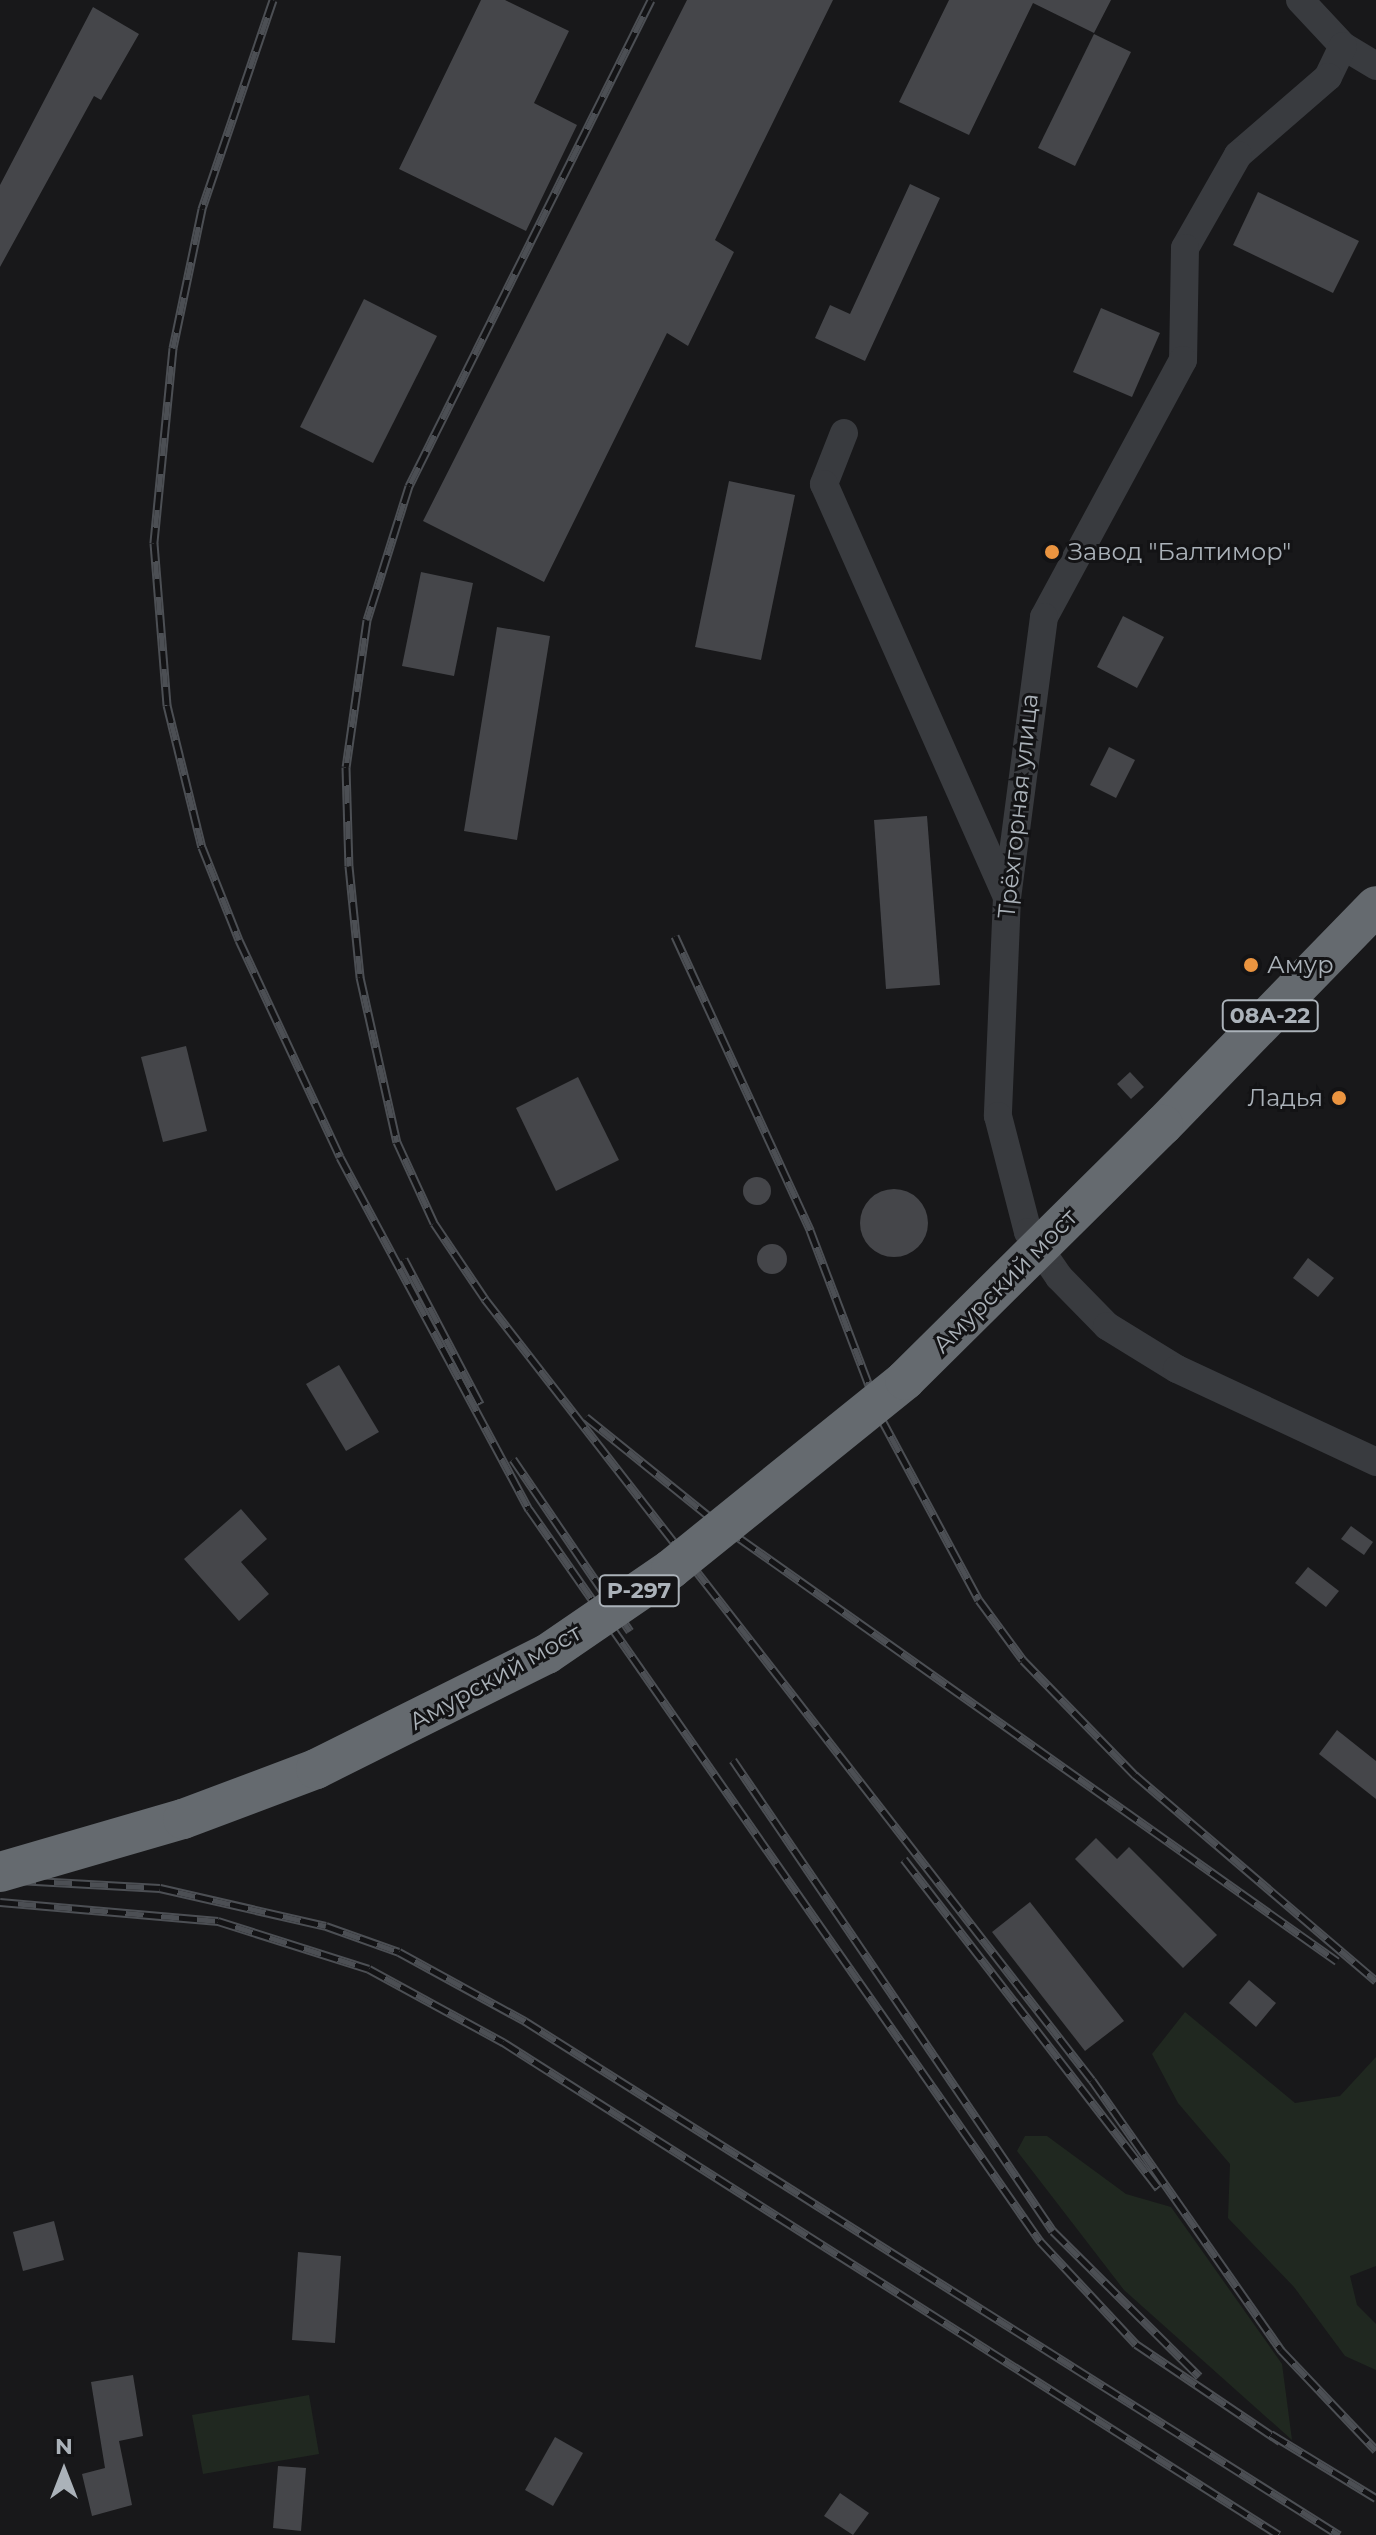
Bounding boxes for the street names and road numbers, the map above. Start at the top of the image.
street label: Трёхгорная улица [992,692,1044,920]
road number: 08А-22 [1220,998,1320,1034]
street label: Амурский мост [927,1203,1083,1359]
road number: Р-297 [597,1573,681,1609]
street label: Амурский мост [404,1618,586,1736]

